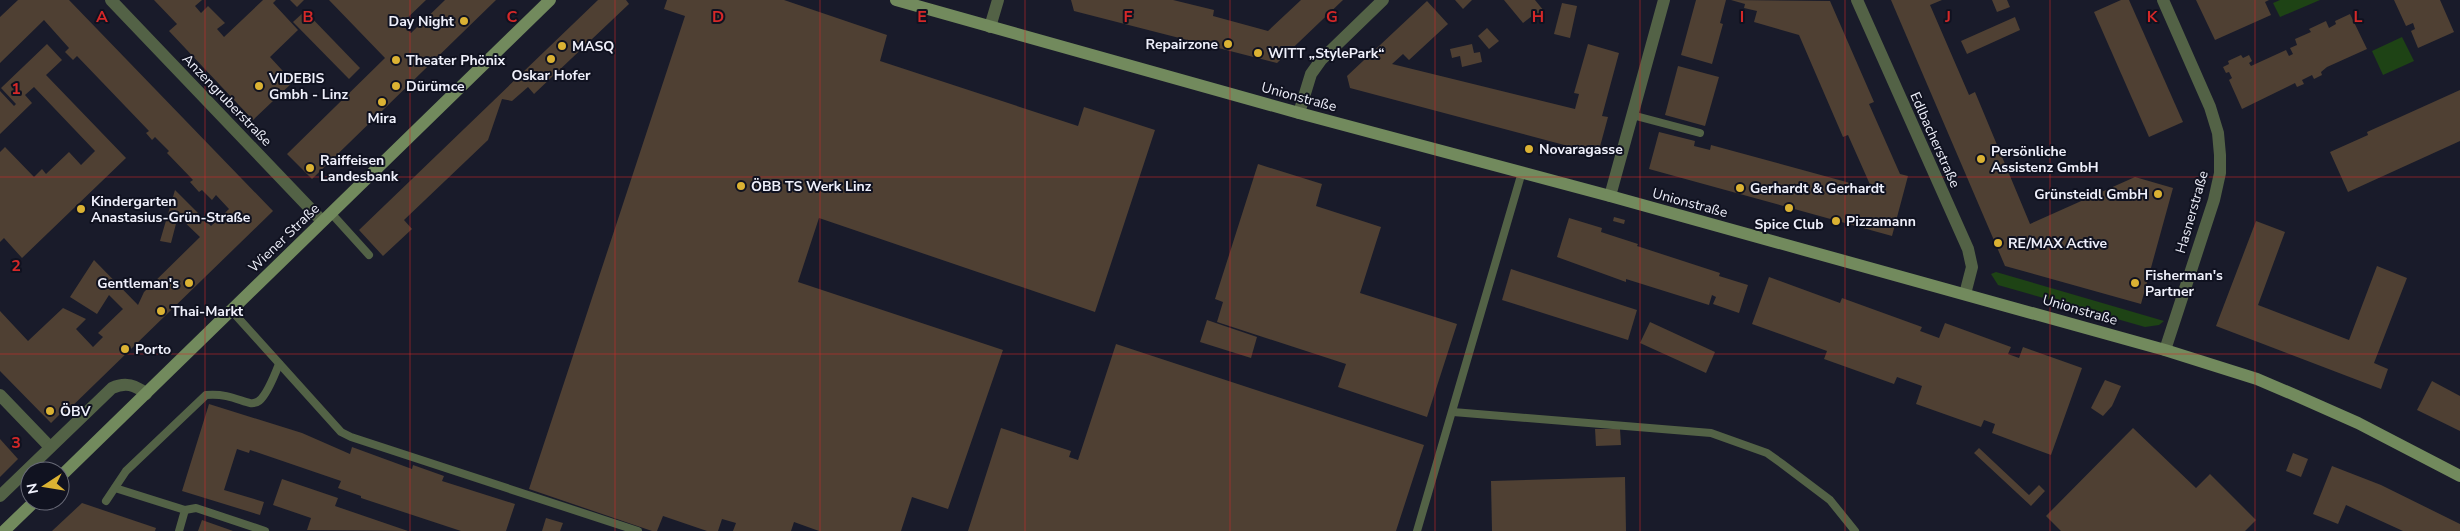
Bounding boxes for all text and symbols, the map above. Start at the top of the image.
text: A [96,6,108,28]
text: B [302,6,314,28]
text: C [507,6,518,28]
text: D [712,6,724,28]
text: E [917,6,927,28]
text: F [1124,6,1133,28]
text: G [1326,6,1338,28]
text: H [1532,6,1544,28]
text: I [1740,6,1744,28]
text: J [1944,6,1951,28]
text: K [2147,6,2159,28]
text: L [2354,6,2363,28]
place label: Day Night [389,12,455,31]
marker: Day Night [458,15,470,27]
place label: Repairzone [1145,35,1218,54]
place label: MASQ [572,37,614,56]
marker: Repairzone [1222,38,1234,50]
marker: MASQ [556,40,568,52]
place label: WITT „StylePark“ [1268,44,1385,63]
marker: WITT „StylePark“ [1252,47,1264,59]
street label: Anzengruberstraße [178,50,276,150]
place label: Theater Phönix [406,51,505,70]
marker: Oskar Hofer [545,53,557,65]
marker: Theater Phönix [390,54,402,66]
place label: Oskar Hofer [512,66,591,85]
place label: VIDEBIS Gmbh - Linz [268,69,348,104]
place label: Dürümce [406,77,465,96]
text: 1 [11,78,21,100]
street label: Unionstraße [1259,78,1339,116]
marker: VIDEBIS Gmbh - Linz [253,80,265,92]
marker: Dürümce [390,80,402,92]
street label: Edlbacherstraße [1905,89,1965,191]
marker: Mira [376,96,388,108]
place label: Mira [368,109,396,128]
place label: Novaragasse [1539,140,1623,159]
place label: Persönliche Assistenz GmbH [1991,142,2099,177]
marker: Novaragasse [1523,143,1535,155]
place label: Raiffeisen Landesbank [320,151,399,186]
marker: Persönliche Assistenz GmbH [1975,153,1987,165]
marker: Raiffeisen Landesbank [304,162,316,174]
street label: Hasnerstraße [2171,168,2213,256]
place label: ÖBB TS Werk Linz [751,177,872,196]
place label: Gerhardt & Gerhardt [1750,179,1885,198]
marker: ÖBB TS Werk Linz [735,180,747,192]
marker: Gerhardt & Gerhardt [1734,182,1746,194]
street label: Unionstraße [1650,184,1730,222]
place label: Grünsteidl GmbH [2034,185,2148,204]
marker: Grünsteidl GmbH [2152,188,2164,200]
place label: Kindergarten Anastasius-Grün-Straße [91,192,251,227]
street label: Wiener Straße [244,199,324,277]
marker: Spice Club [1783,202,1795,214]
marker: Kindergarten Anastasius-Grün-Straße [75,203,87,215]
place label: Pizzamann [1846,212,1916,231]
place label: Spice Club [1754,215,1824,234]
marker: Pizzamann [1830,215,1842,227]
place label: RE/MAX Active [2008,234,2108,253]
marker: RE/MAX Active [1992,237,2004,249]
text: 2 [11,255,21,277]
place label: Fisherman's Partner [2145,266,2223,301]
place label: Gentleman's [97,274,179,293]
marker: Gentleman's [183,277,195,289]
marker: Fisherman's Partner [2129,277,2141,289]
street label: Unionstraße [2040,290,2120,330]
place label: Thai-Markt [171,302,244,321]
marker: Thai-Markt [155,305,167,317]
place label: Porto [135,340,171,359]
marker: Porto [119,343,131,355]
place label: ÖBV [60,402,91,421]
marker: ÖBV [44,405,56,417]
text: 3 [11,432,21,454]
north arrow [20,461,70,511]
text: N [22,481,43,496]

